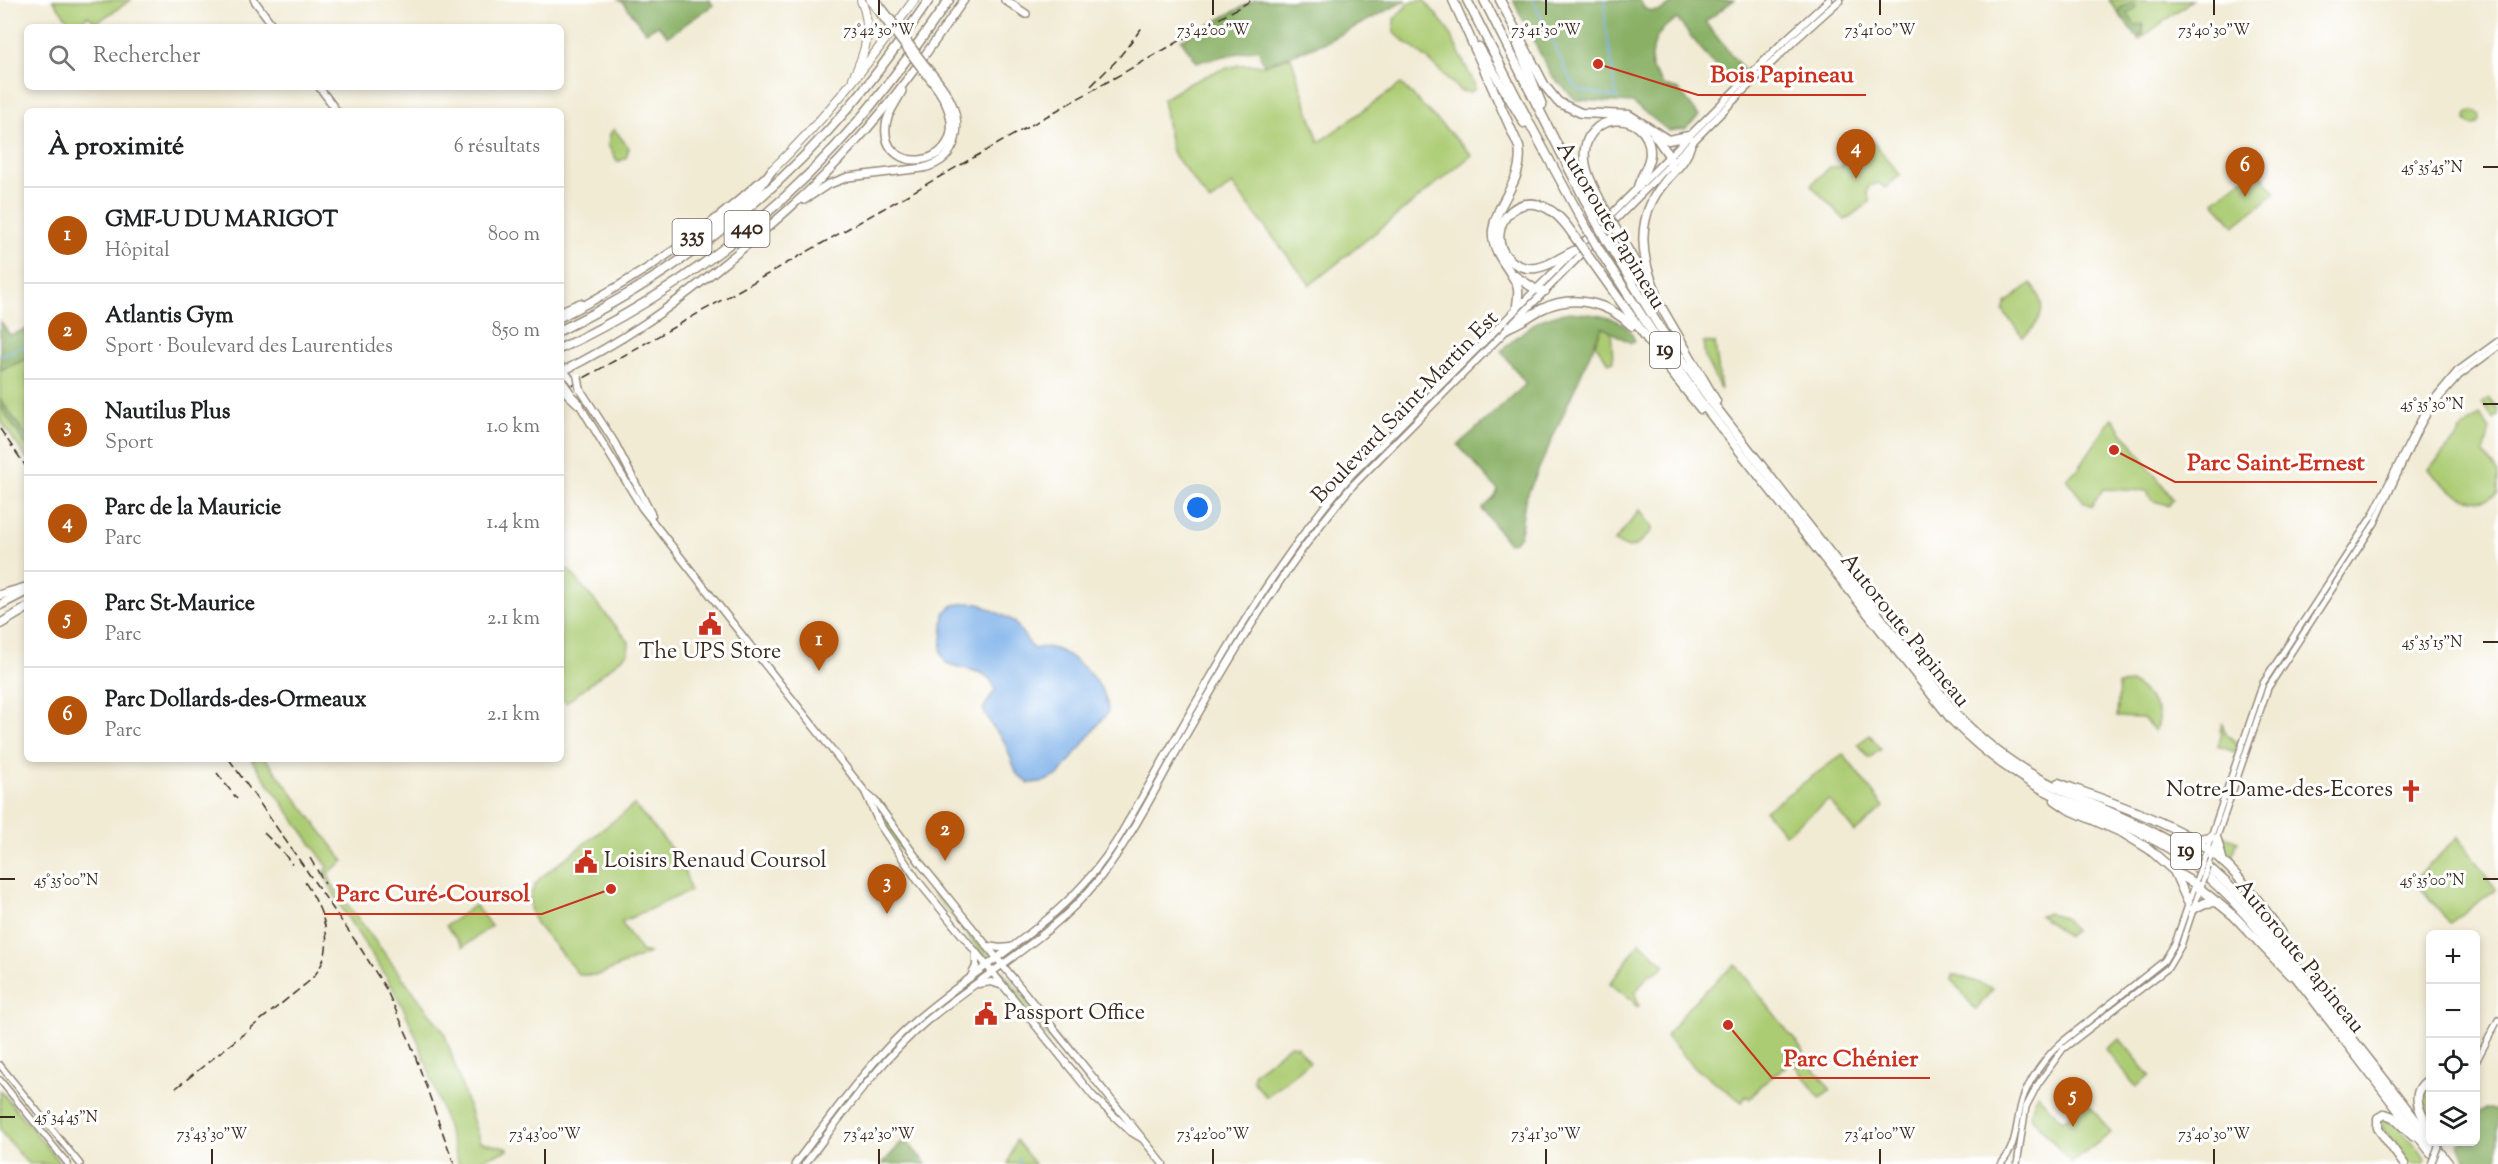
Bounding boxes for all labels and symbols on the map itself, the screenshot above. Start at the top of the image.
text: 73°42'30"W [843,21,915,42]
text: 73°42'00"W [1177,21,1249,42]
text: 73°41'30"W [1511,21,1581,42]
text: 73°41'00"W [1845,21,1916,42]
text: 73°40'30"W [2178,21,2250,42]
callout: Bois Papineau [1698,53,1866,95]
text: Bois Papineau [1710,59,1854,93]
pin: 4 [1836,130,1876,179]
street label: Autoroute Papineau [1547,136,1673,316]
pin: 6 [2226,148,2264,197]
text: 45°35'45"N [2401,158,2463,179]
road number: 440 [724,211,770,247]
road number: 335 [672,219,712,255]
street label: Boulevard Saint-Martin Est [1305,304,1507,512]
road number: 19 [1650,332,1680,368]
text: 45°35'30"N [2400,395,2464,416]
callout: Parc Saint-Ernest [2175,440,2377,482]
text: Parc Saint-Ernest [2187,447,2366,481]
your location [1183,493,1212,522]
street label: Autoroute Papineau [1832,547,1977,715]
public building icon: The UPS Store [697,611,723,637]
pin: 1 [800,622,838,671]
text: 45°35'15"N [2402,633,2462,654]
place label: The UPS Store [639,637,781,669]
place label: Notre-Dame-des-Ecores [2166,775,2393,807]
church icon: Notre-Dame-des-Ecores [2398,778,2424,804]
pin: 2 [926,812,964,861]
road number: 19 [2171,833,2201,869]
place label: Loisirs Renaud Coursol [604,846,827,878]
public building icon: Loisirs Renaud Coursol [573,849,599,875]
pin: 3 [868,864,906,914]
text: 45°35'00"N [34,871,98,892]
text: 45°35'00"N [2400,871,2464,892]
callout: Parc Curé-Coursol [324,872,542,914]
street label: Autoroute Papineau [2227,873,2372,1041]
text: Parc Curé-Coursol [336,878,530,912]
place label: Passport Office [1004,998,1145,1030]
public building icon: Passport Office [973,1001,999,1027]
callout: Parc Chénier [1772,1036,1930,1078]
text: Parc Chénier [1784,1043,1919,1077]
pin: 5 [2054,1078,2092,1127]
text: 45°34'45"N [34,1108,98,1129]
text: 73°43'30"W [177,1125,247,1146]
text: 73°43'00"W [509,1125,581,1146]
text: 73°42'30"W [843,1125,915,1146]
text: 73°42'00"W [1177,1125,1249,1146]
text: 73°41'30"W [1511,1125,1581,1146]
text: 73°41'00"W [1845,1125,1916,1146]
text: 73°40'30"W [2178,1125,2250,1146]

